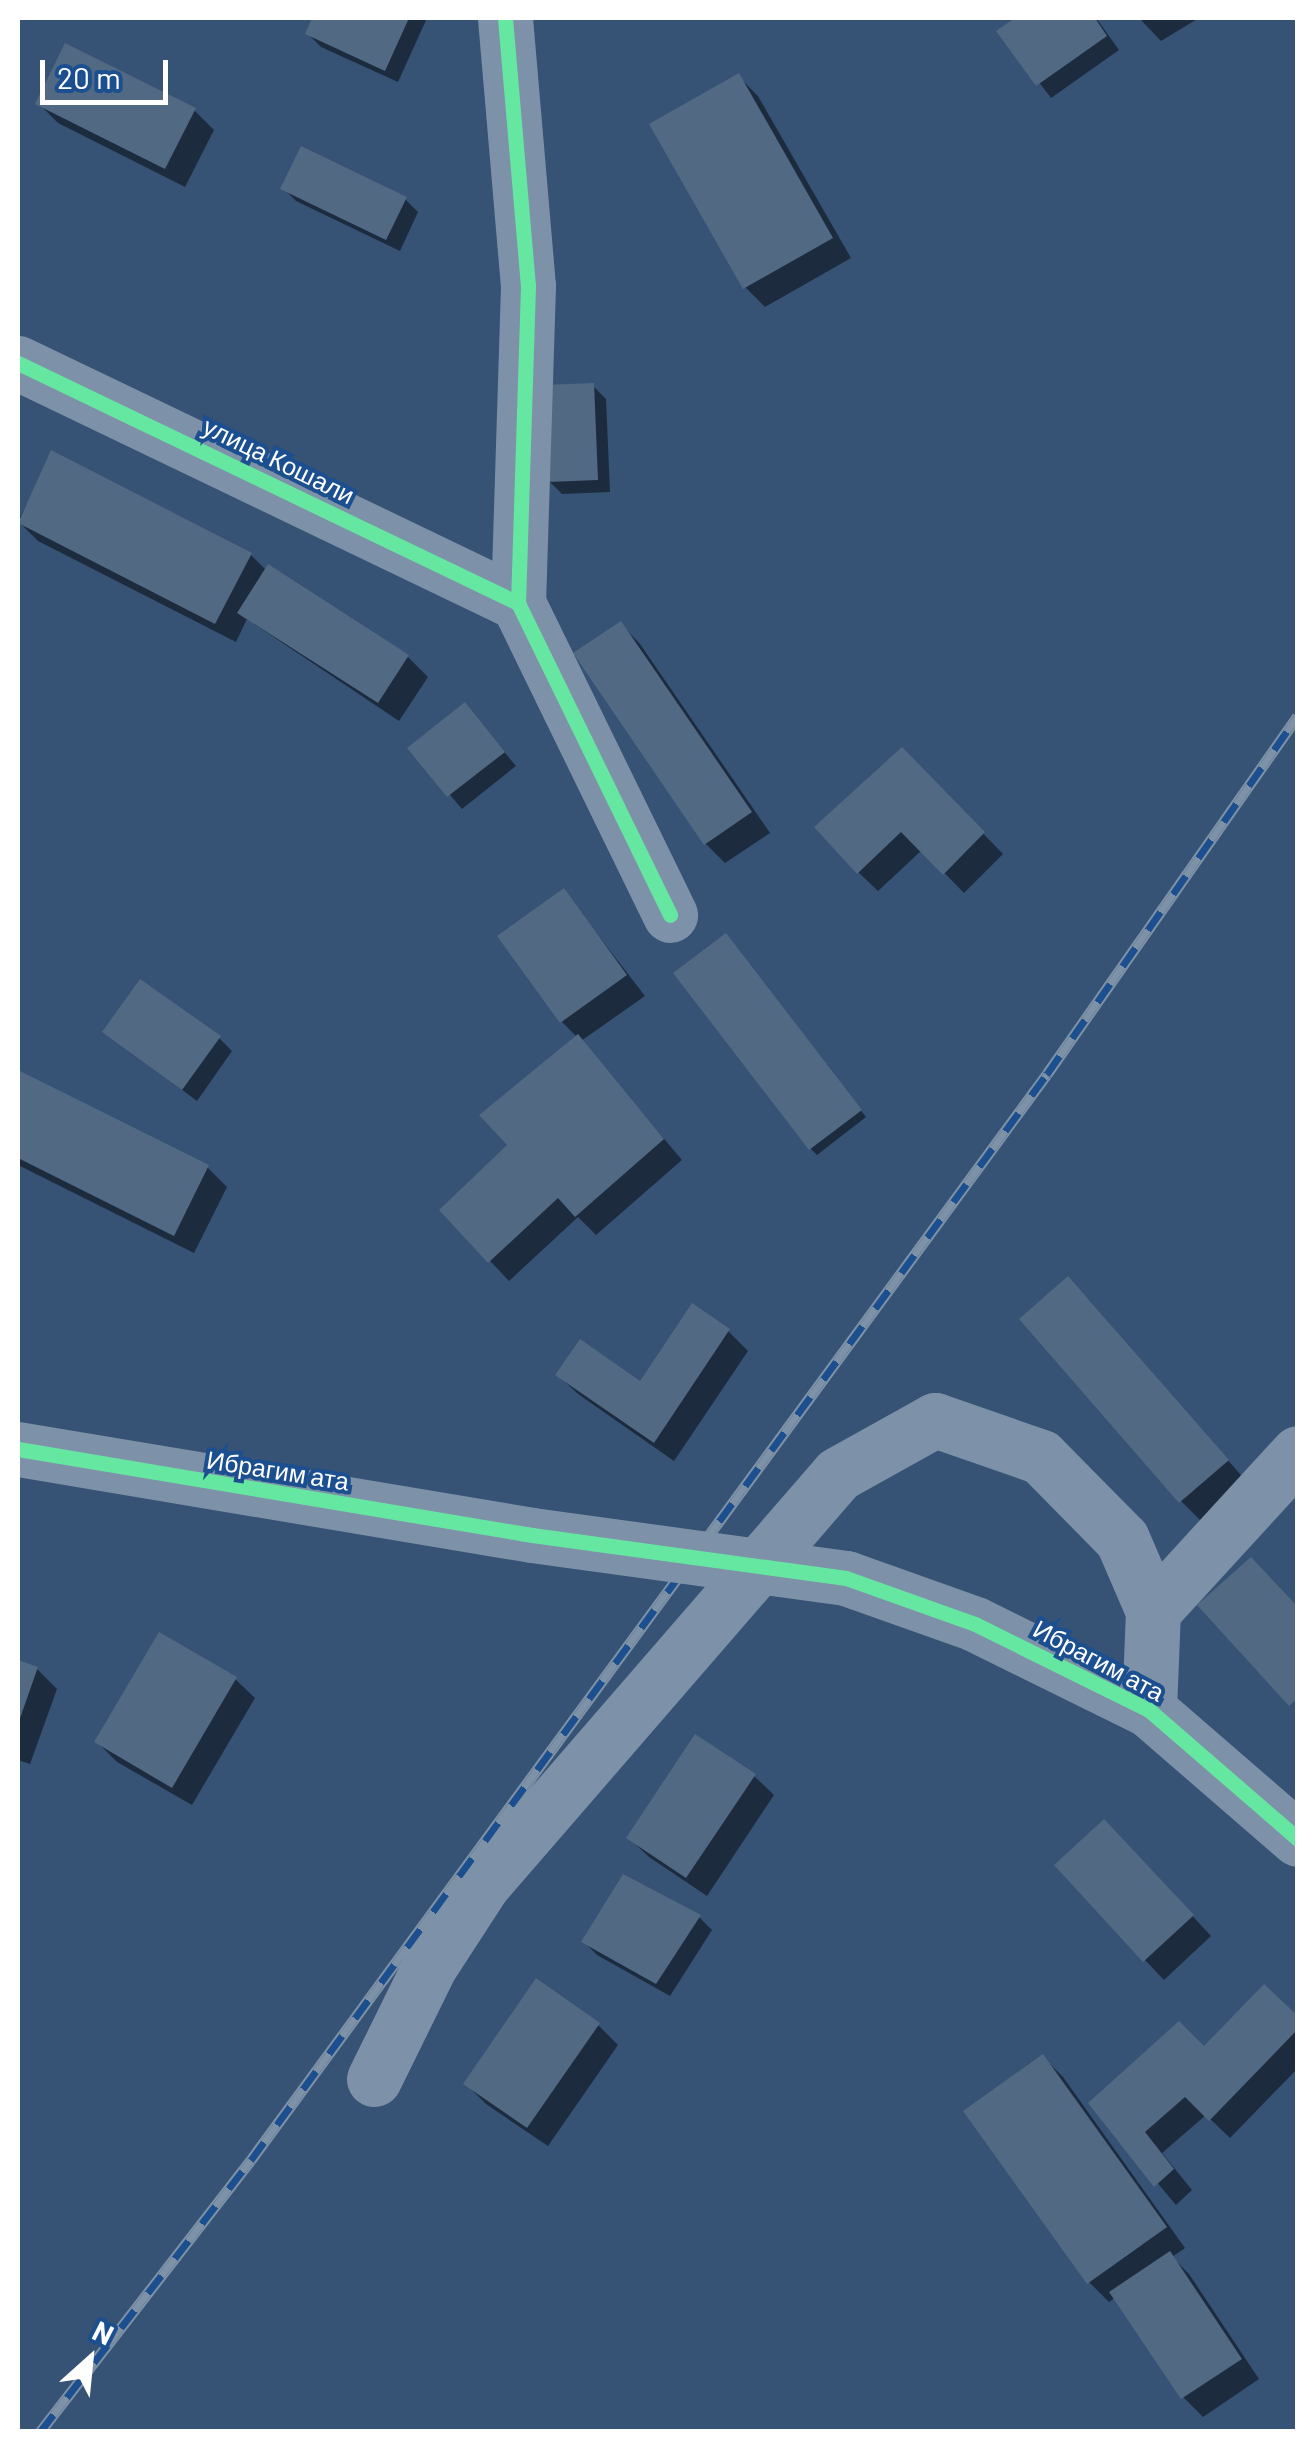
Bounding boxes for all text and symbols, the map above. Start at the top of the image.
scale bar [45,40,172,102]
text: 20 m [57,59,121,95]
street label: улица Кошали [198,410,360,510]
street label: Ибрагим ата [205,1444,351,1496]
street label: Ибрагим ата [1028,1613,1170,1707]
north arrow [40,2309,140,2409]
text: N [88,2313,120,2352]

